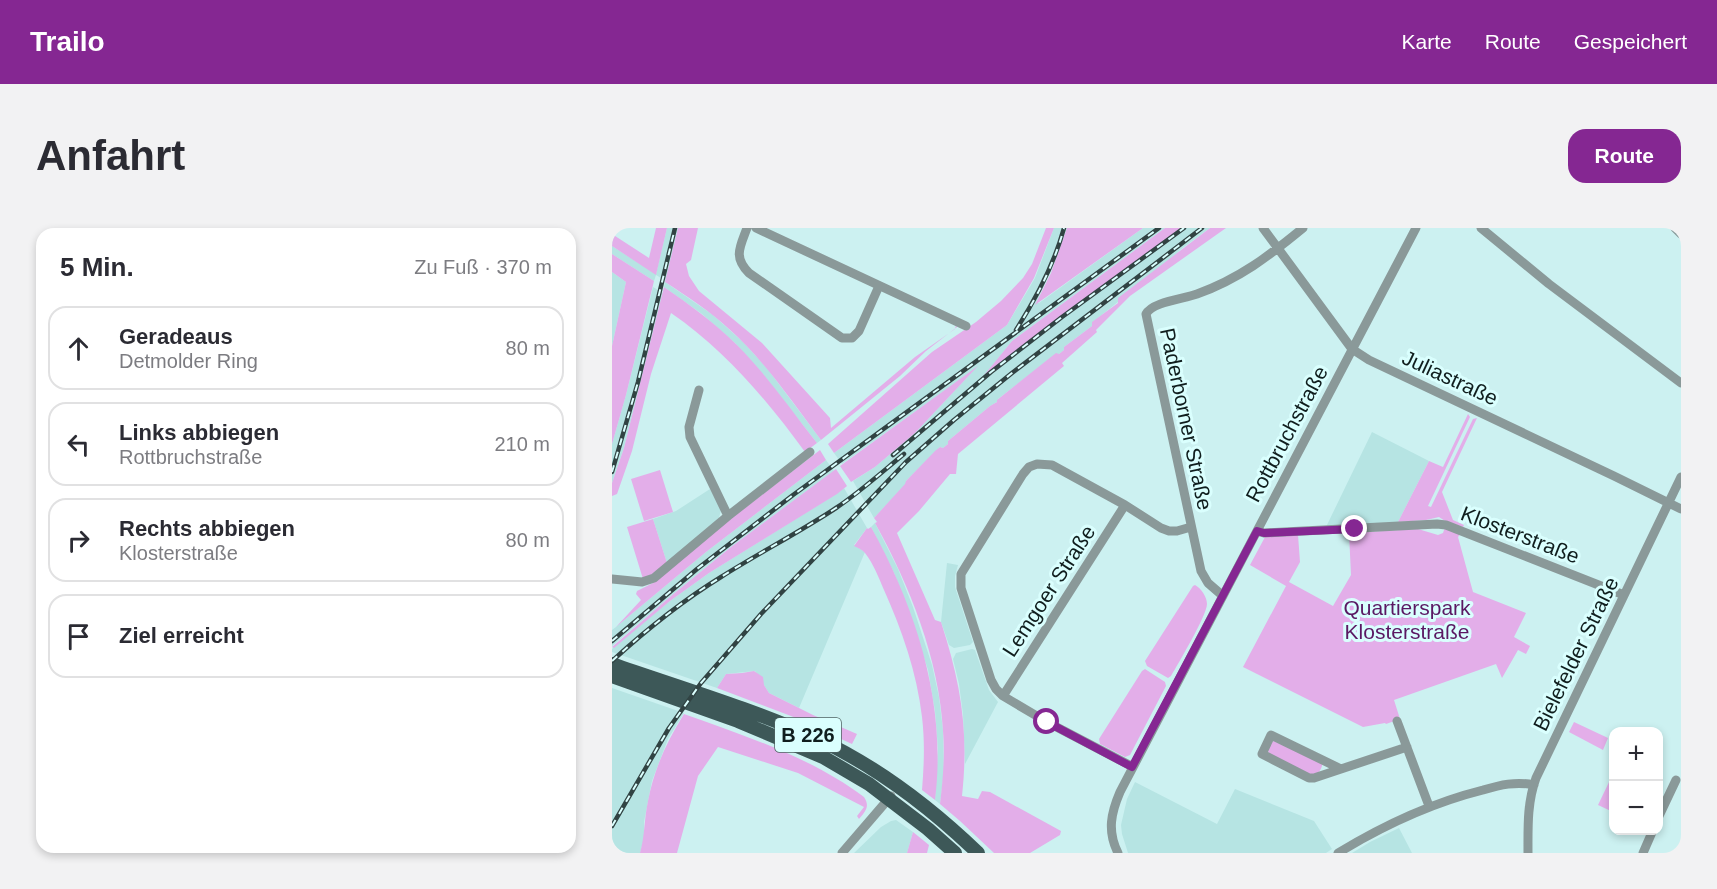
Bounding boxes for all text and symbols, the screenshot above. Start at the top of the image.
text: Trailo [30,26,105,57]
text: Karte [1402,30,1452,53]
text: Route [1485,30,1541,53]
text: Gespeichert [1574,30,1687,53]
button: Route [1568,129,1681,183]
text: Anfahrt [36,132,185,179]
text: 5 Min. [60,252,134,282]
text: Zu Fuß · 370 m [414,256,552,278]
text: Geradeaus [119,324,233,349]
street label: Paderborner Straße [1156,326,1217,512]
icon: ahead [62,332,95,365]
text: 80 m [506,337,550,359]
street label: Juliastraße [1399,345,1502,410]
text: Detmolder Ring [119,350,258,372]
street label: Rottbruchstraße [1241,362,1332,506]
text: Links abbiegen [119,420,279,445]
icon: left [62,428,95,461]
text: 210 m [494,433,550,455]
text: Rottbruchstraße [119,446,262,468]
street label: Klosterstraße [1458,501,1583,568]
route end [1341,515,1367,541]
text: Rechts abbiegen [119,516,295,541]
street label: Lemgoer Straße [998,521,1100,661]
icon: right [62,524,95,557]
text: 80 m [506,529,550,551]
text: Klosterstraße [119,542,238,564]
street label: Bielefelder Straße [1528,573,1623,734]
park label: Quartierspark Klosterstraße [1343,596,1471,643]
icon: arrive [62,620,95,653]
text: Ziel erreicht [119,623,244,648]
route start [1033,708,1059,734]
road number: B 226 [775,718,841,752]
map controls [1609,727,1663,835]
button: + [1609,727,1663,781]
button: − [1609,781,1663,835]

